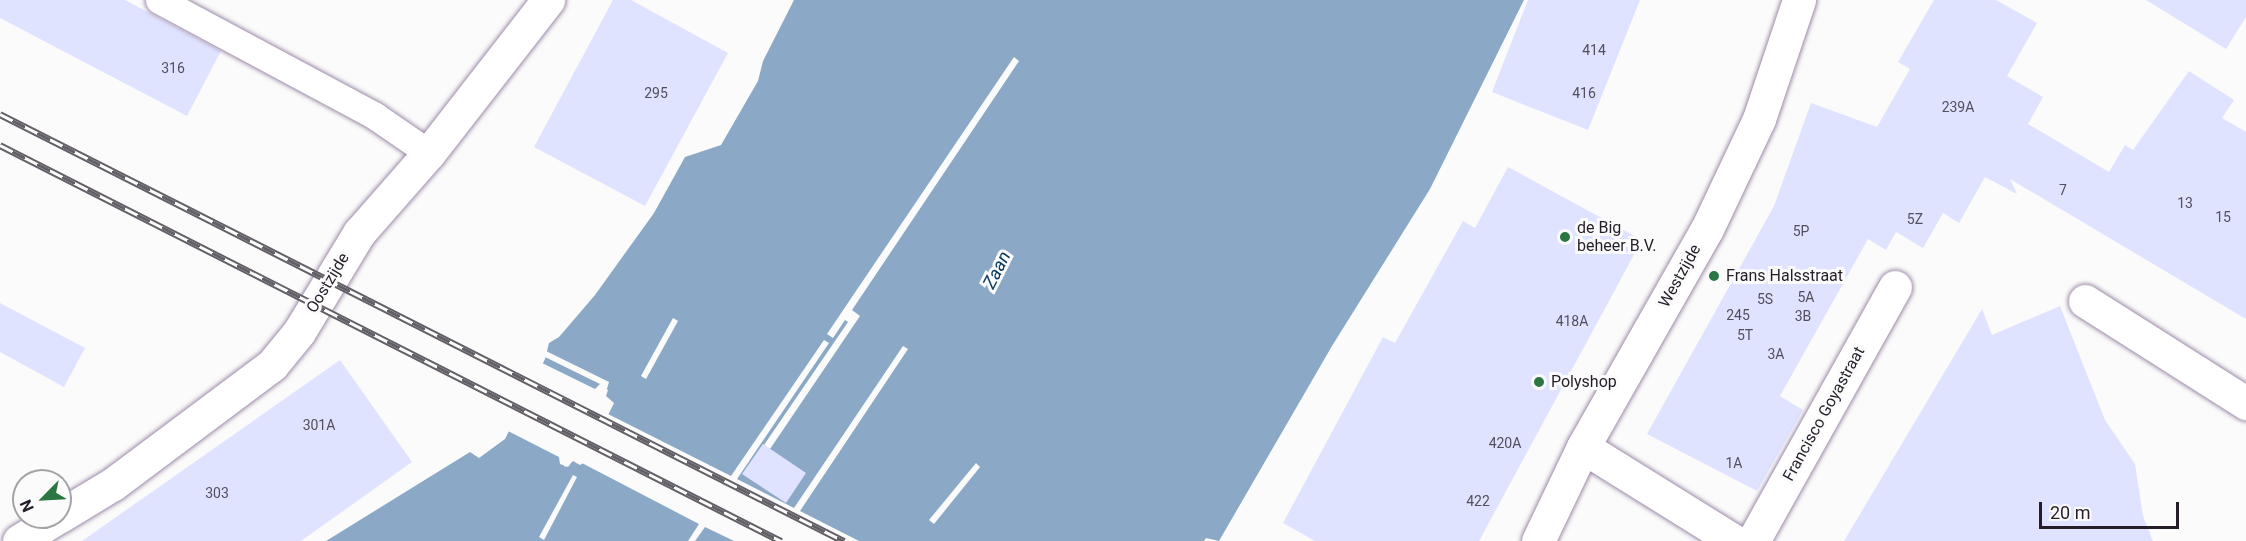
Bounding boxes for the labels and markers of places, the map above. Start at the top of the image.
place label: de Big beheer B.V. [1577,218,1656,256]
marker: de Big beheer B.V. [1558,230,1572,244]
place label: Frans Halsstraat [1726,266,1843,286]
marker: Frans Halsstraat [1707,269,1721,283]
place label: Polyshop [1551,372,1617,392]
marker: Polyshop [1532,375,1546,389]

